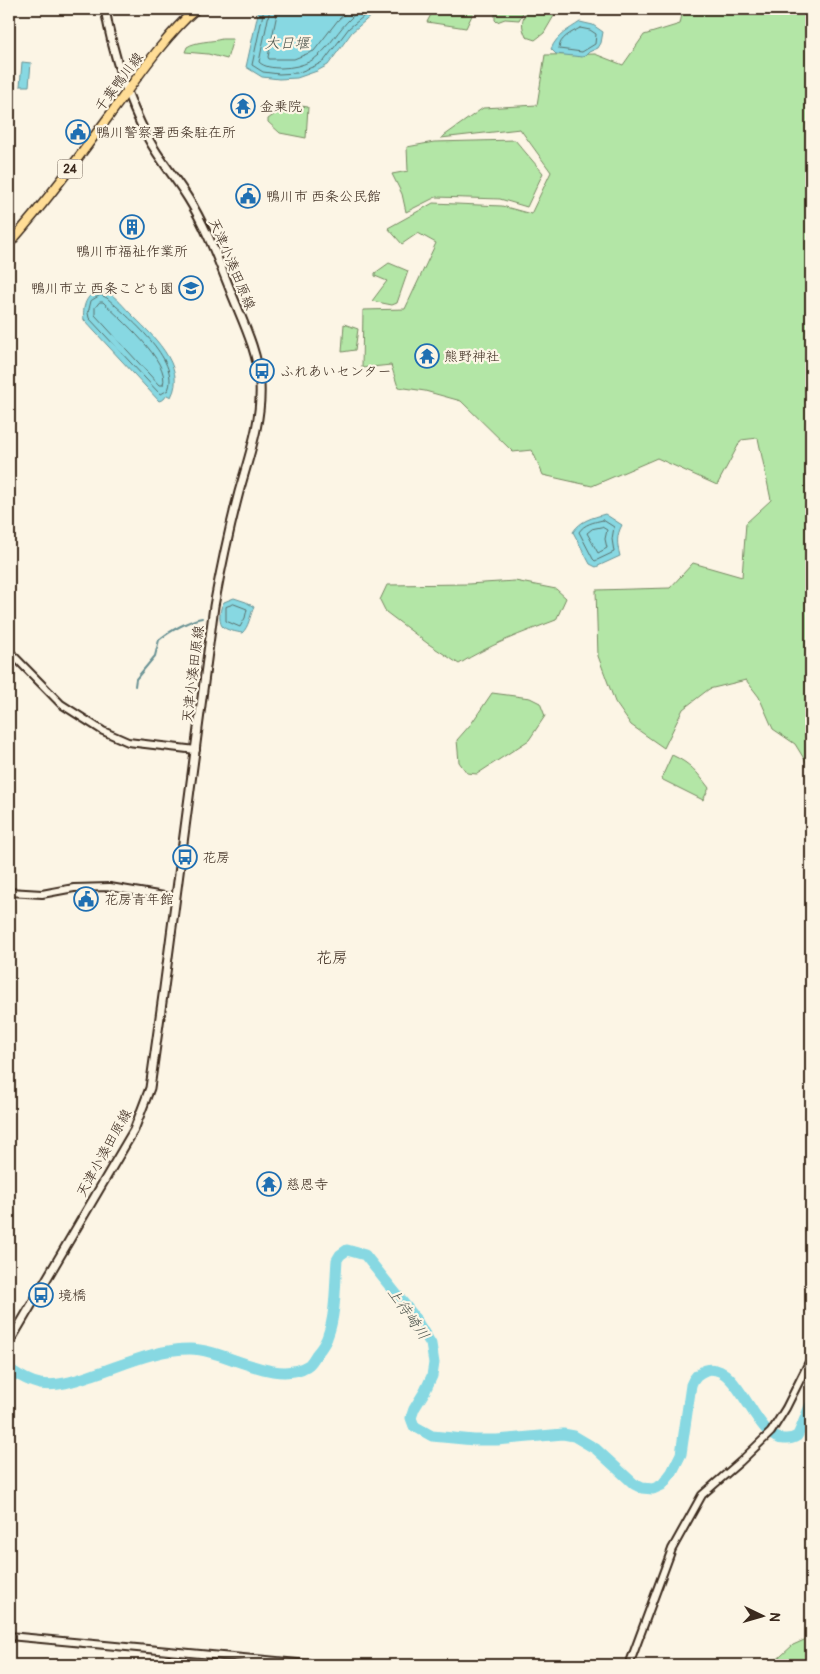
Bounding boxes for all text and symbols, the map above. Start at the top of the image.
water label: 大日堰 [264,34,311,53]
street label: 千葉鴨川線 [91,49,147,115]
temple icon: 金乗院 [230,93,256,119]
place label: 金乗院 [260,98,302,115]
public building icon: 鴨川警察署西条駐在所 [65,119,91,145]
place label: 鴨川警察署西条駐在所 [96,124,236,141]
road number: 24 [58,160,82,178]
public building icon: 鴨川市 西条公民館 [235,183,261,209]
place label: 鴨川市 西条公民館 [266,188,381,205]
building icon: 鴨川市福祉作業所 [119,214,145,240]
street label: 天津小湊田原線 [205,216,259,312]
place label: 鴨川市福祉作業所 [76,243,188,260]
school or university icon: 鴨川市立 西条こども園 [178,275,204,301]
place label: 鴨川市立 西条こども園 [31,280,174,297]
temple icon: 熊野神社 [414,343,440,369]
place label: 熊野神社 [444,348,500,365]
bus stop icon: ふれあいセンター [249,358,275,384]
place label: ふれあいセンター [280,363,391,380]
street label: 天津小湊田原線 [179,624,207,724]
bus stop icon: 花房 [172,844,198,870]
place label: 花房 [202,849,230,866]
public building icon: 花房青年館 [73,886,99,912]
place label: 花房青年館 [104,891,174,908]
district label: 花房 [316,948,348,968]
street label: 天津小湊田原線 [73,1106,135,1200]
temple icon: 慈恩寺 [256,1171,282,1197]
place label: 慈恩寺 [286,1176,328,1193]
bus stop icon: 境橋 [28,1282,54,1308]
water label: 上待崎川 [383,1284,433,1344]
place label: 境橋 [58,1287,86,1304]
north arrow [738,1592,788,1642]
text: N [766,1612,783,1623]

